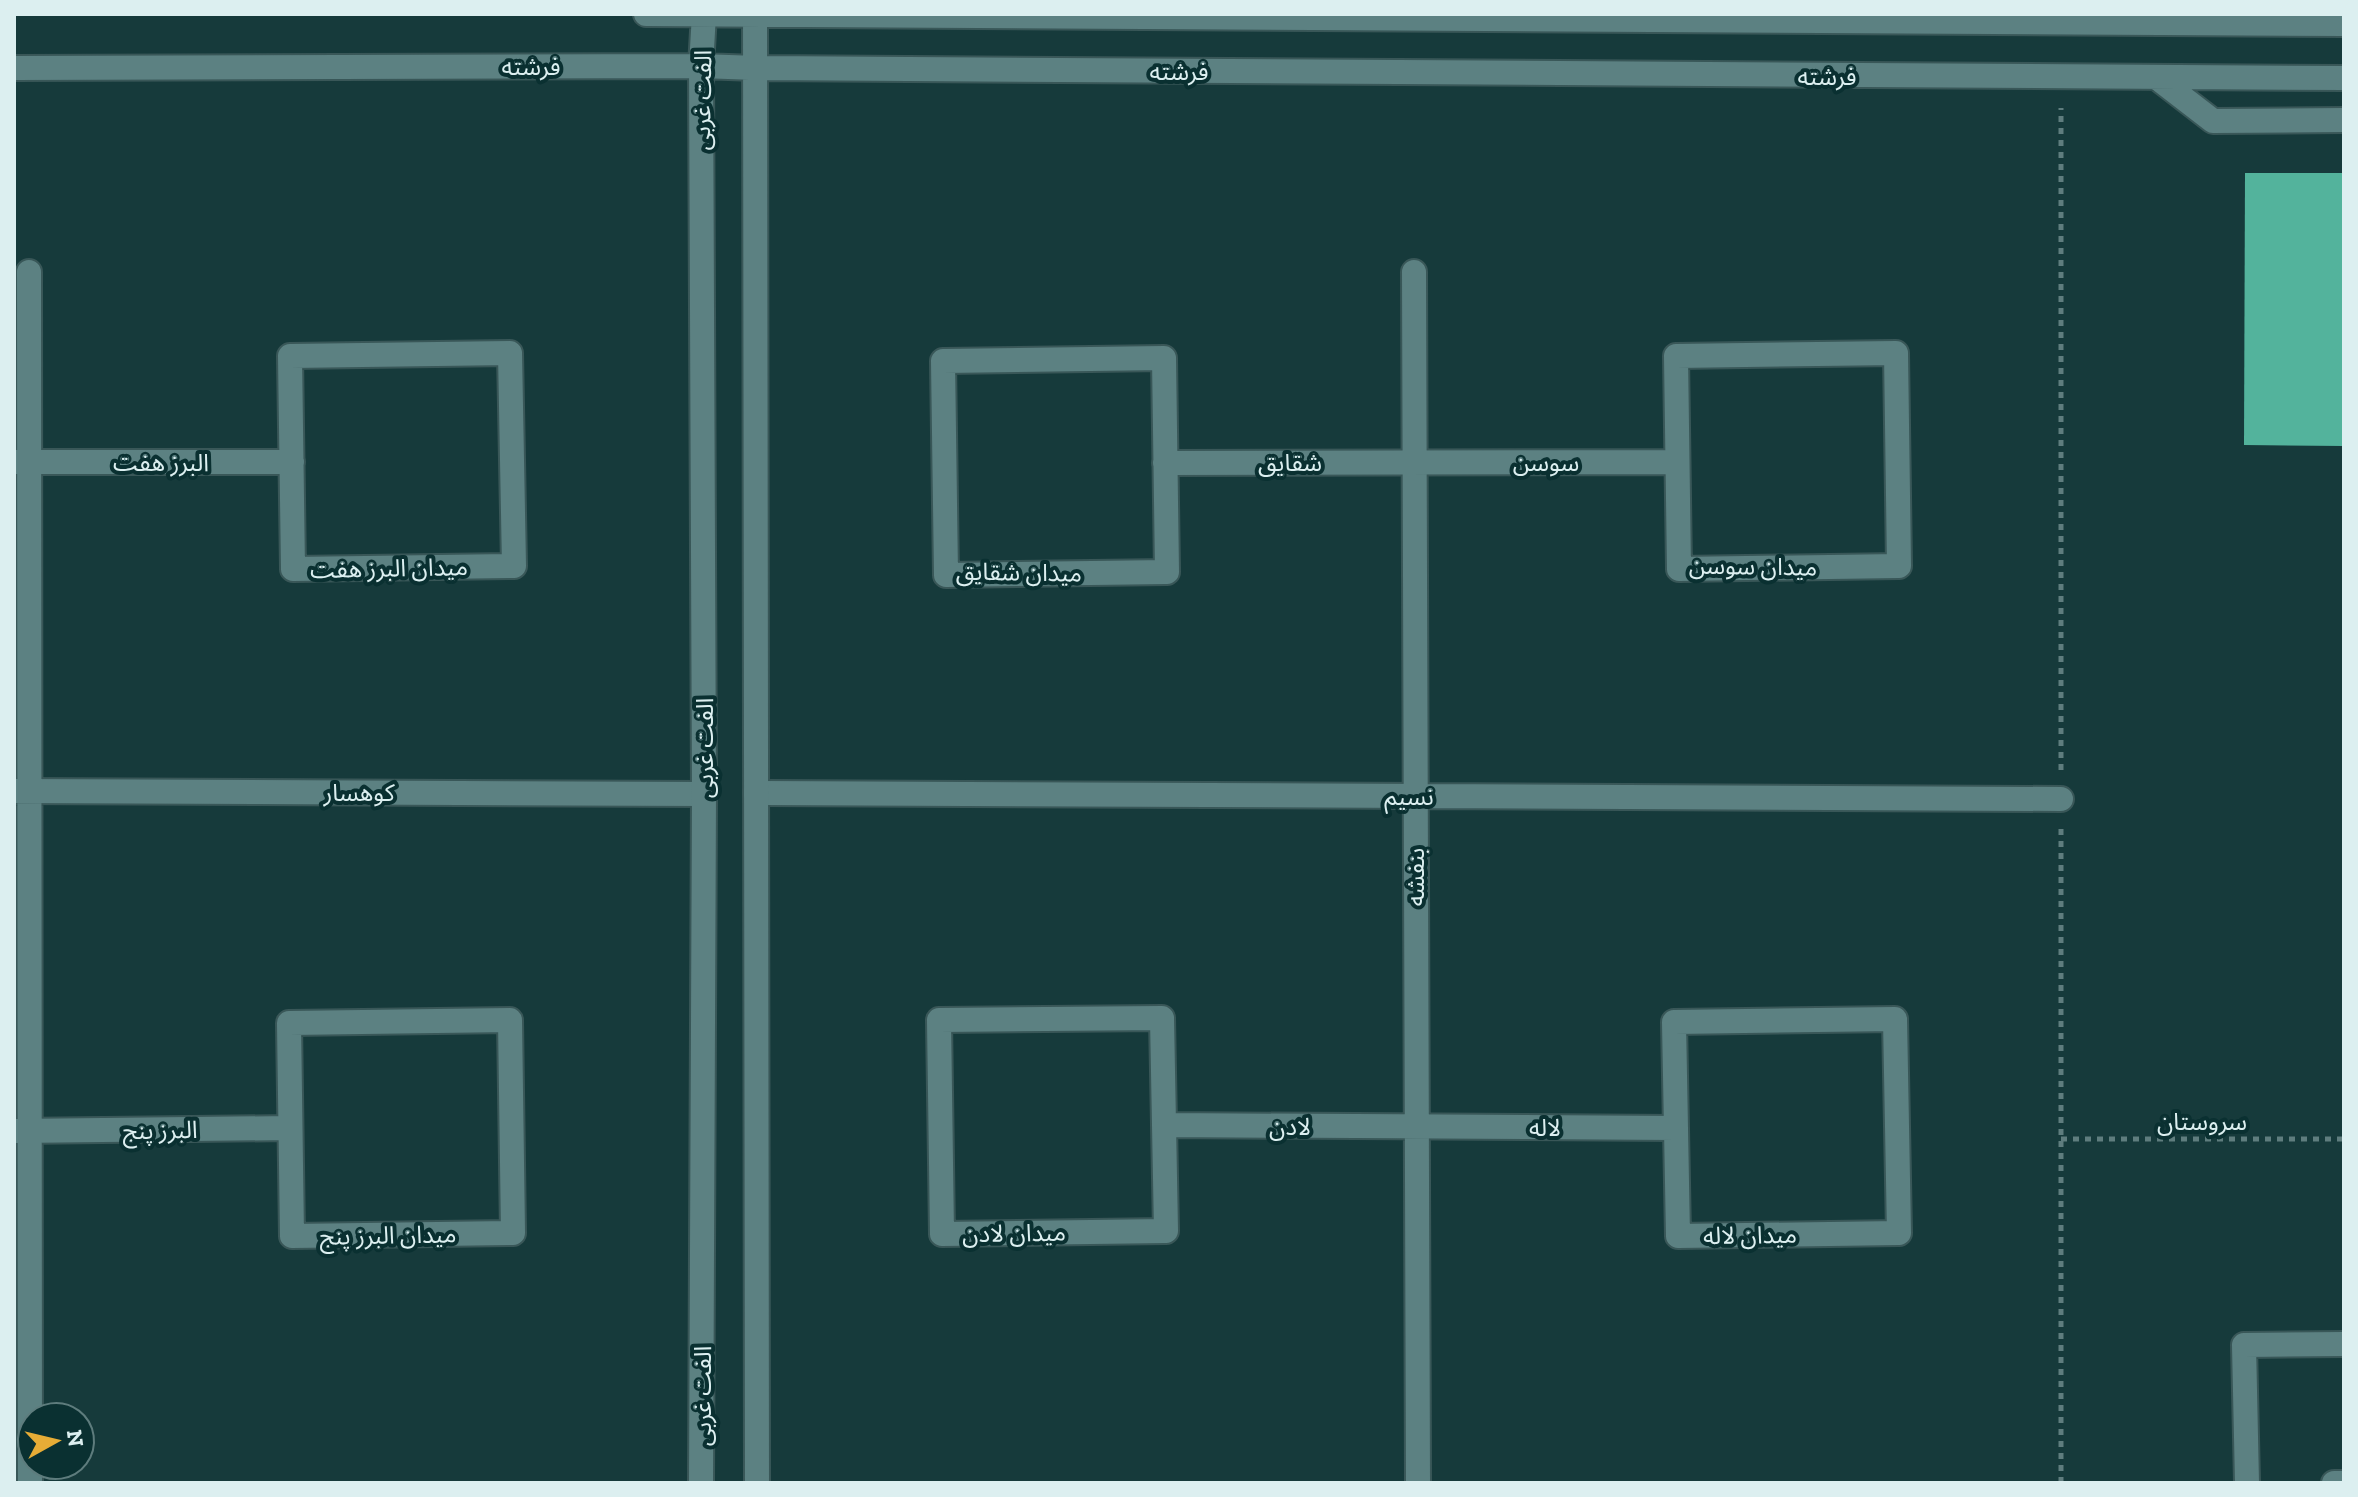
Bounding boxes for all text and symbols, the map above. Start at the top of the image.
street label: الفت غربی [687,50,717,150]
street label: فرشته [502,52,560,81]
street label: فرشته [1150,57,1208,86]
street label: فرشته [1798,62,1856,91]
street label: البرز هفت [113,448,209,477]
street label: شقایق [1258,448,1322,478]
street label: سوسن [1513,448,1579,477]
street label: میدان سوسن [1689,550,1817,582]
street label: میدان البرز هفت [310,552,468,584]
street label: میدان شقایق [956,556,1082,589]
street label: الفت غربی [690,698,719,798]
street label: کوهسار [322,778,396,807]
street label: نسیم [1384,782,1434,814]
street label: بنفشه [1401,848,1430,906]
street label: سروستان [2157,1107,2247,1136]
street label: لادن [1269,1112,1311,1141]
street label: لاله [1529,1113,1561,1142]
street label: البرز پنج [122,1115,198,1148]
street label: میدان لادن [962,1218,1066,1248]
street label: میدان البرز پنج [319,1219,457,1254]
street label: میدان لاله [1703,1220,1797,1250]
street label: الفت غربی [688,1346,717,1446]
north arrow [16,1401,96,1481]
text: N [61,1428,90,1449]

